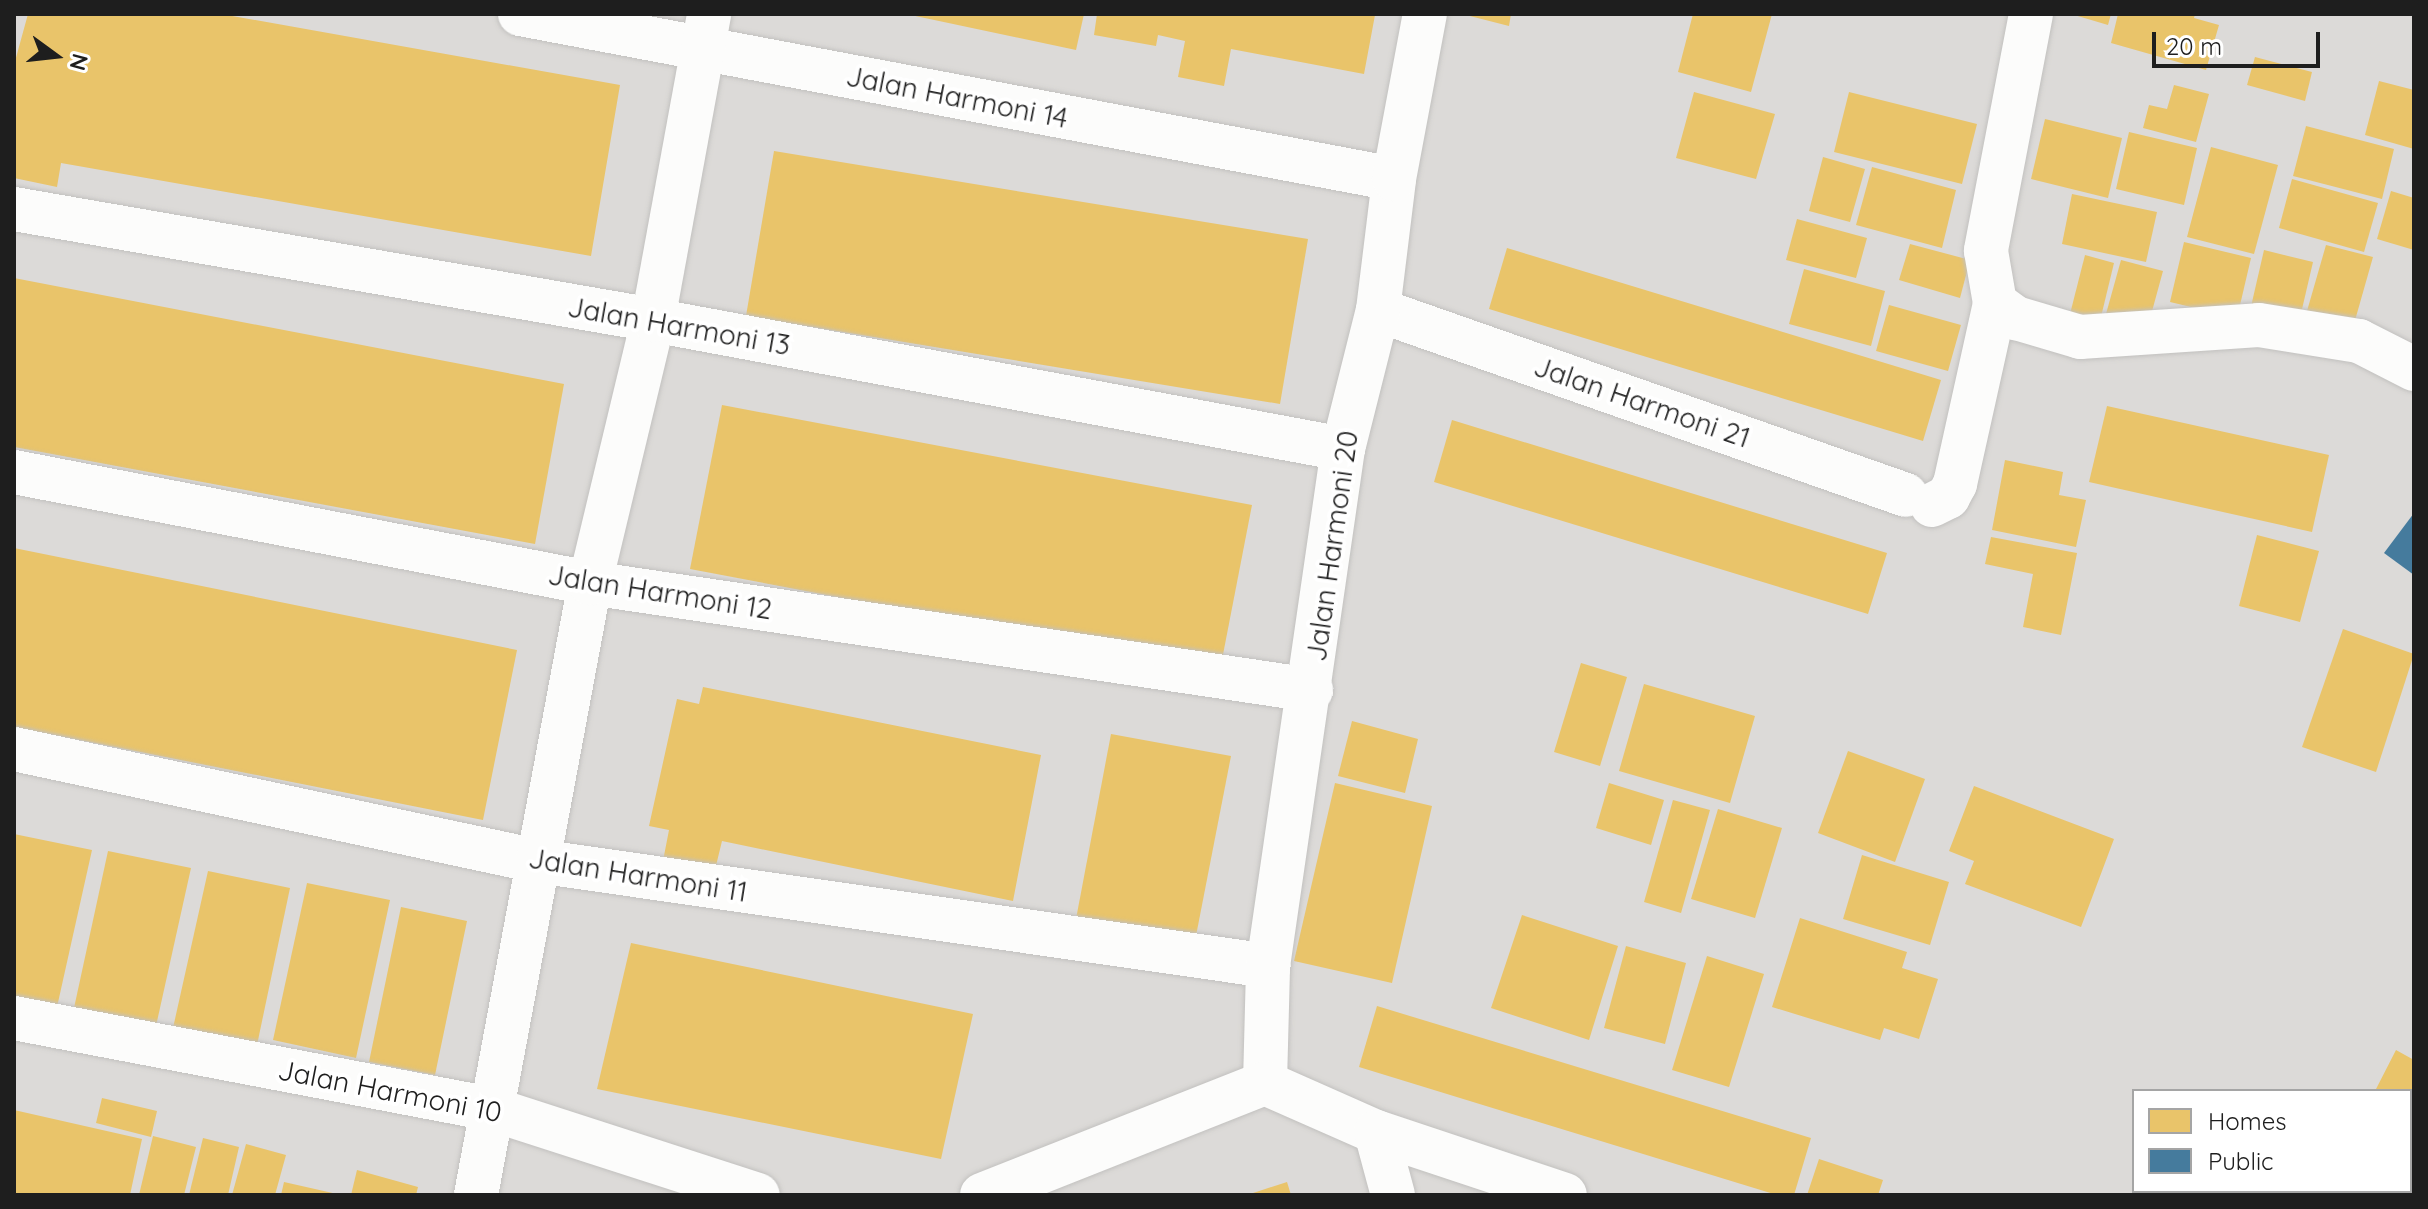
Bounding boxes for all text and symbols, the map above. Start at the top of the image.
north arrow [16,16,96,96]
scale bar [2156,16,2324,66]
text: 20 m [2166,31,2222,61]
text: N [64,51,95,74]
street label: Jalan Harmoni 14 [843,59,1071,135]
street label: Jalan Harmoni 13 [565,290,793,362]
street label: Jalan Harmoni 21 [1530,349,1754,455]
street label: Jalan Harmoni 20 [1299,429,1365,663]
street label: Jalan Harmoni 12 [546,558,774,626]
street label: Jalan Harmoni 11 [526,841,750,909]
street label: Jalan Harmoni 10 [275,1053,505,1129]
legend [2132,1089,2412,1193]
text: Homes [2208,1106,2286,1136]
text: Public [2208,1146,2273,1176]

